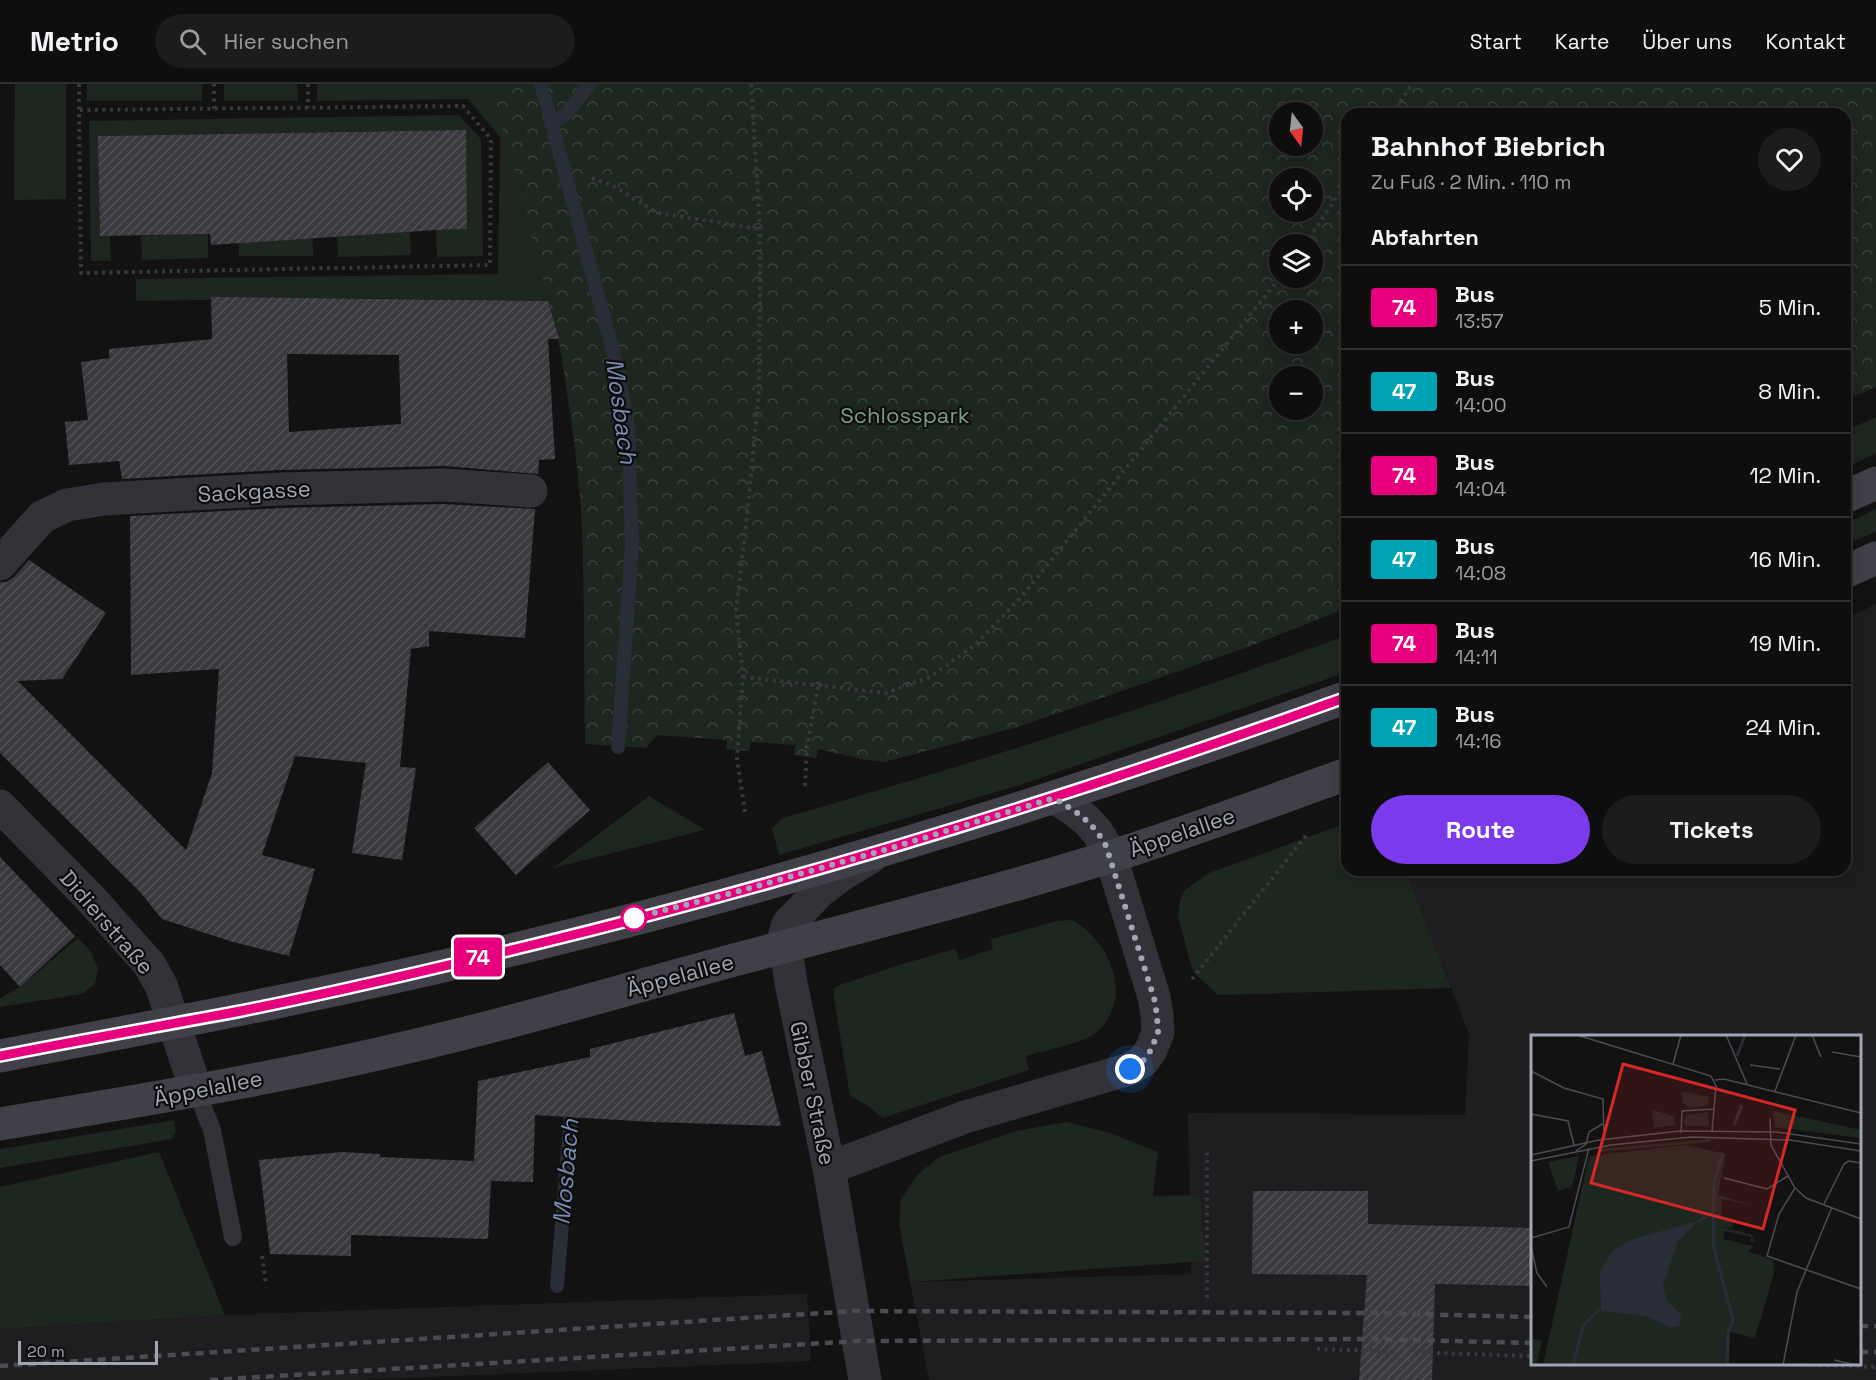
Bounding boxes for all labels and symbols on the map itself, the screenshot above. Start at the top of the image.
north arrow [1269,102,1323,156]
water label: Mosbach [599,356,644,467]
park label: Schlosspark [840,401,970,429]
street label: Sackgasse [197,474,311,508]
street label: Äppelallee [1125,801,1239,863]
street label: Didierstraße [54,864,160,980]
unlabelled marker [621,905,647,931]
line badge: 74 [451,938,505,976]
street label: Äppelallee [623,947,737,1003]
street label: Gibber Straße [784,1019,842,1167]
inset map [1531,1035,1861,1365]
your location [1115,1054,1145,1084]
street label: Äppelallee [151,1064,265,1112]
water label: Mosbach [545,1116,586,1226]
scale bar [18,1338,158,1366]

